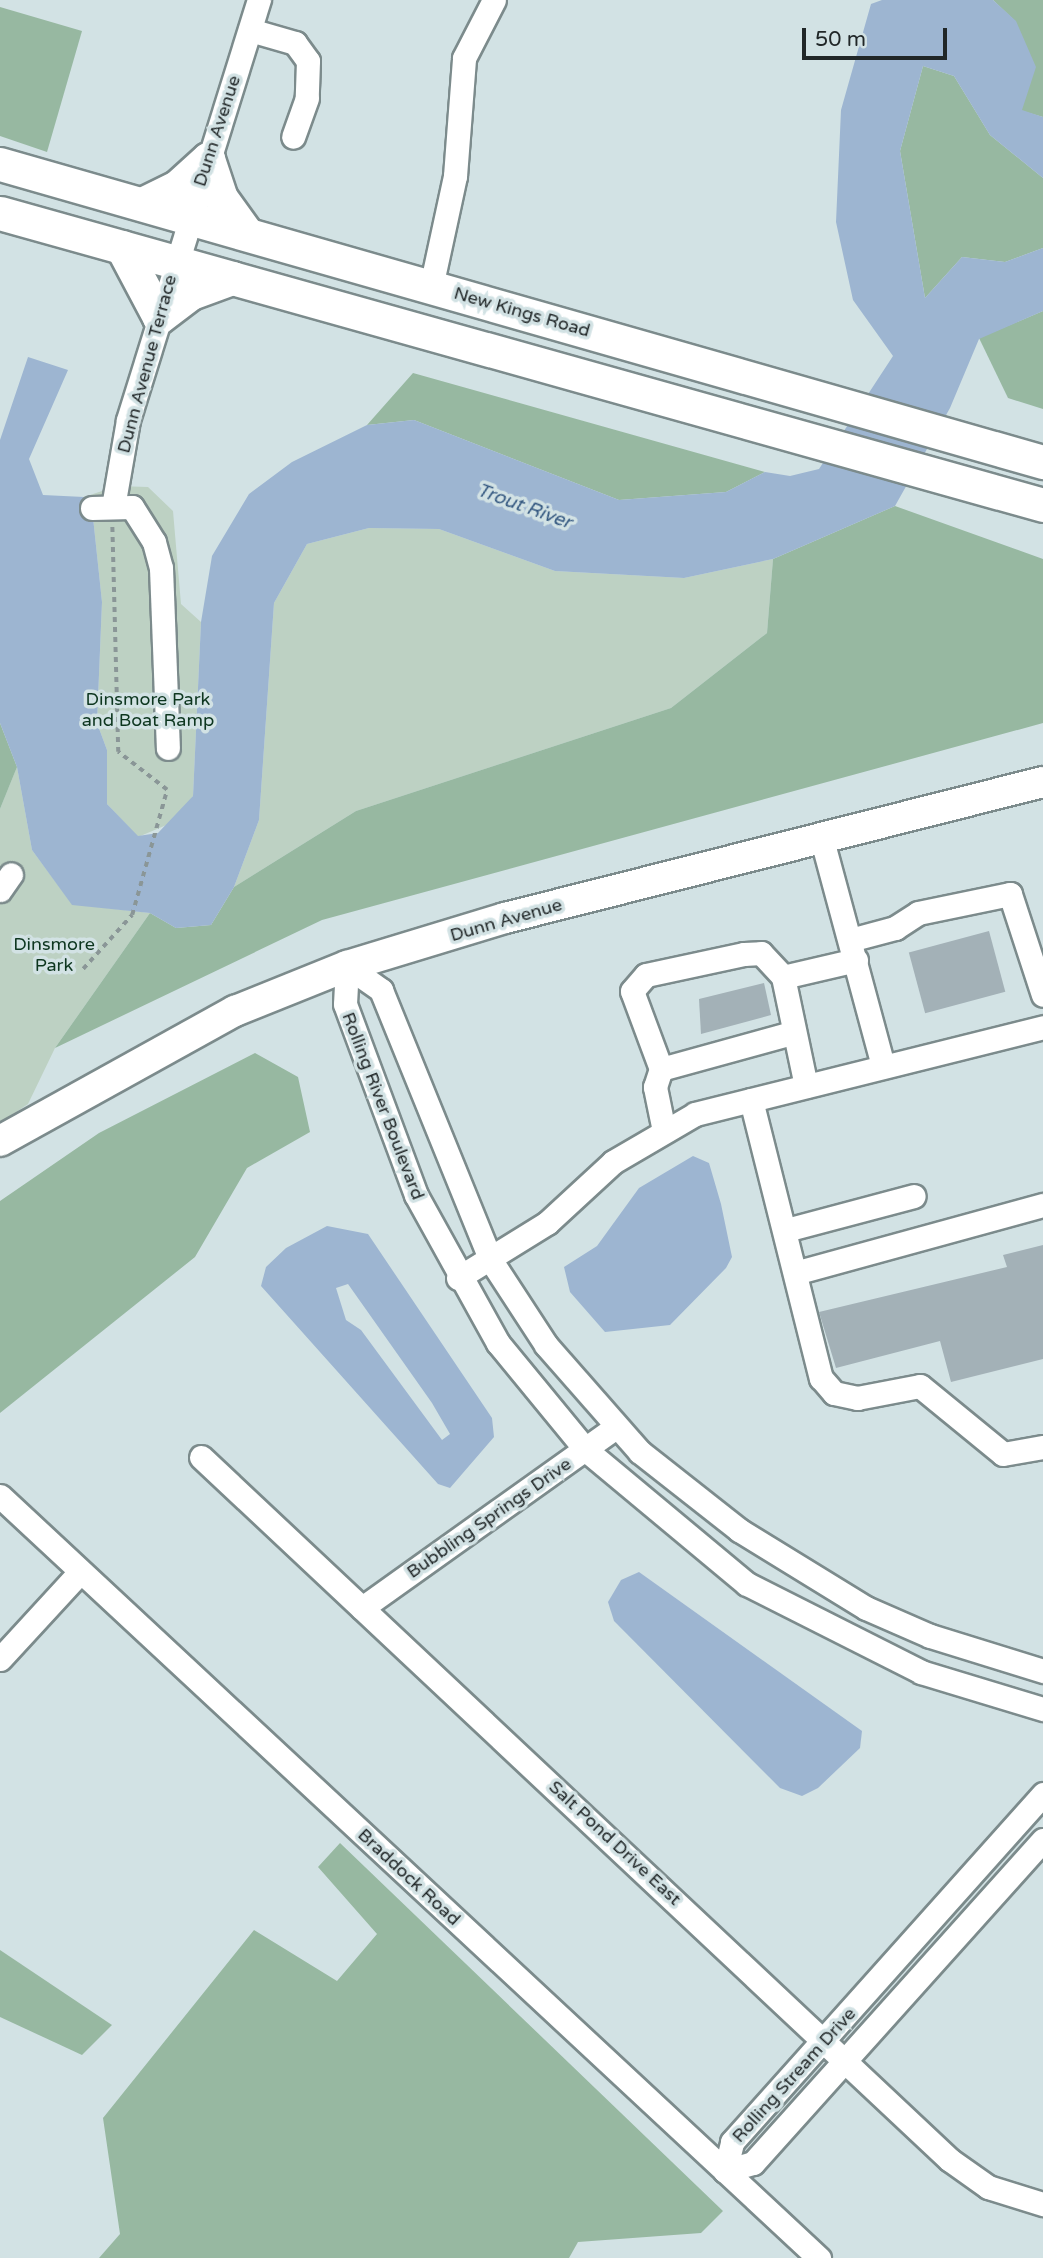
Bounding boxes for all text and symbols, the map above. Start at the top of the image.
scale bar [805,14,950,58]
text: 50 m [815,27,866,52]
street label: Dunn Avenue [189,73,245,189]
street label: Dunn Avenue Terrace [113,273,181,455]
street label: New Kings Road [451,282,593,342]
water label: Trout River [474,479,574,535]
park label: Dinsmore Park and Boat Ramp [82,689,214,732]
street label: Dunn Avenue [448,894,564,946]
park label: Dinsmore Park [13,934,95,976]
street label: Rolling River Boulevard [337,1009,429,1203]
street label: Bubbling Springs Drive [403,1453,575,1583]
street label: Salt Pond Drive East [544,1776,686,1910]
street label: Braddock Road [353,1824,465,1930]
street label: Rolling Stream Drive [728,2003,860,2147]

